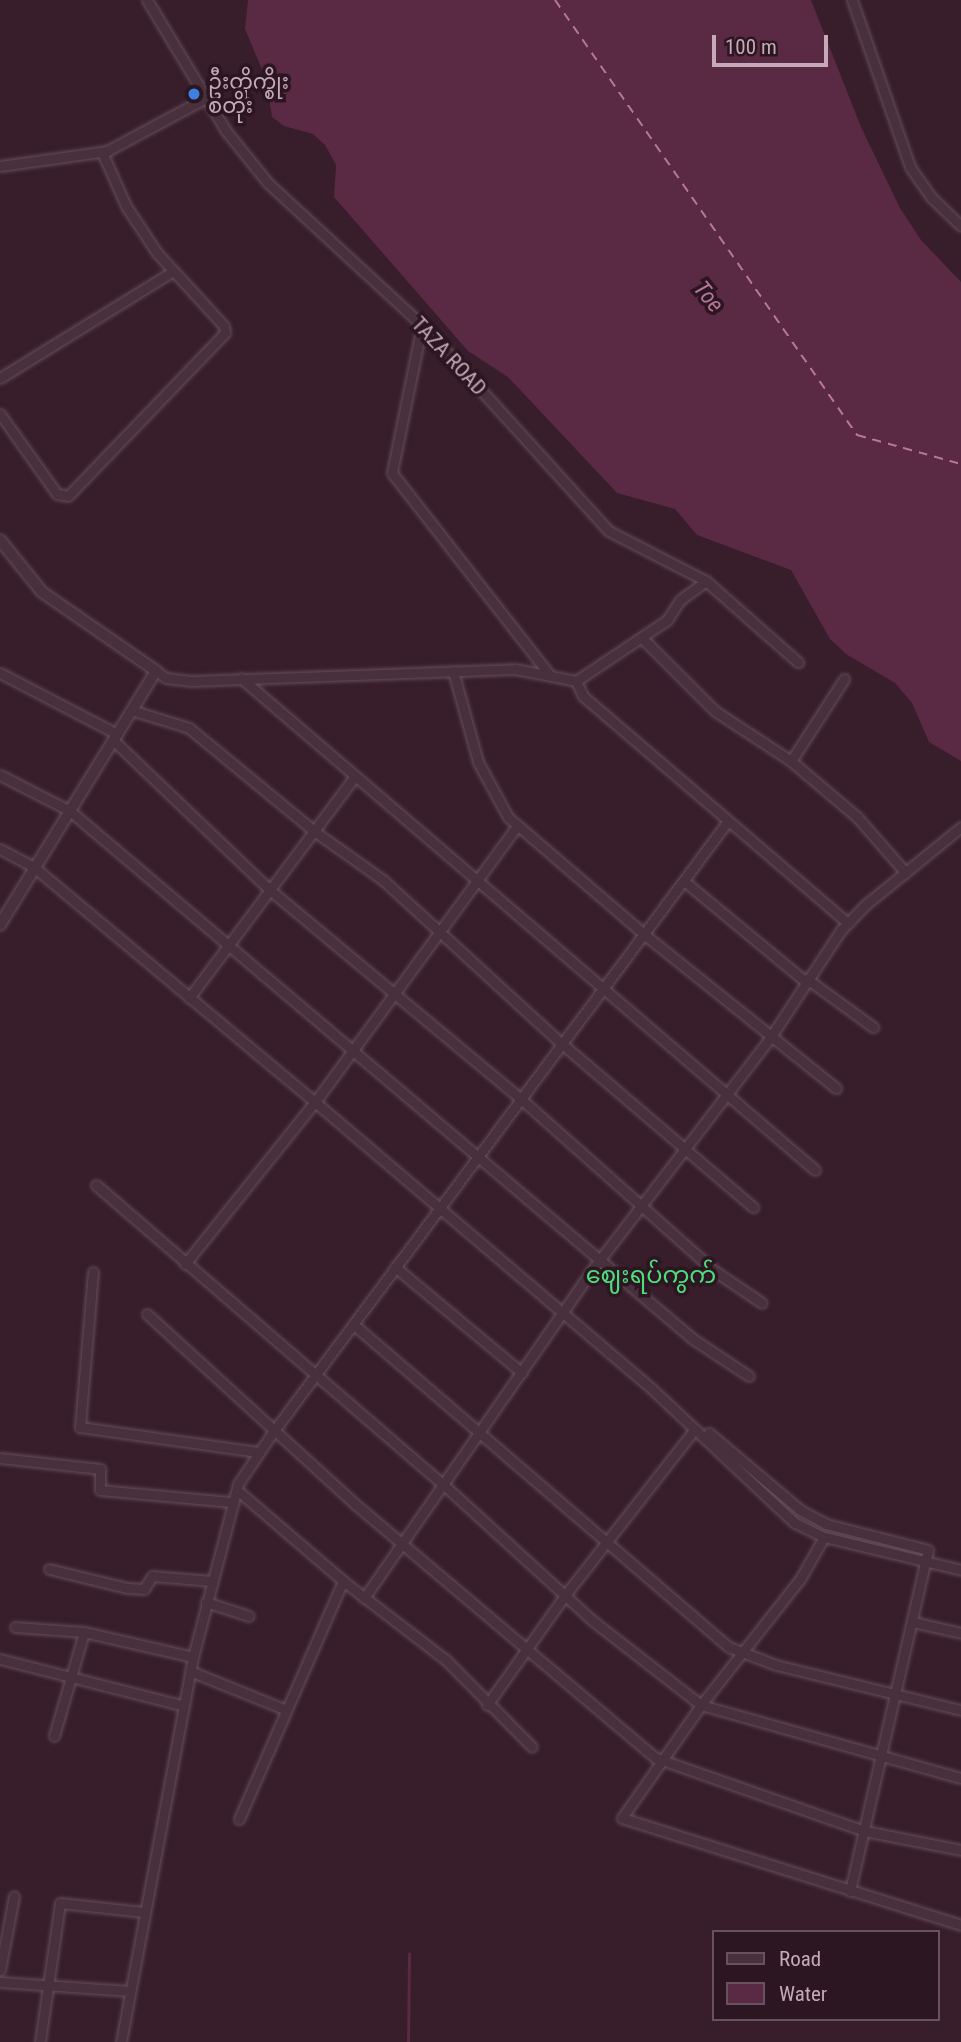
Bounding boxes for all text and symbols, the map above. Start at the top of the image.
scale bar [716,21,832,65]
text: 100 m [725,35,777,59]
place label: ဦးတိုက္စိုး စတိုး [208,69,289,119]
marker: ဦးတိုက္စိုး စတိုး [186,86,202,102]
water label: Toe [687,276,729,318]
street label: TAZA ROAD [406,312,492,400]
district label: ဈေးရပ်ကွက် [586,1262,716,1290]
legend [712,1930,940,2021]
text: Road [779,1947,821,1971]
text: Water [779,1982,827,2006]

